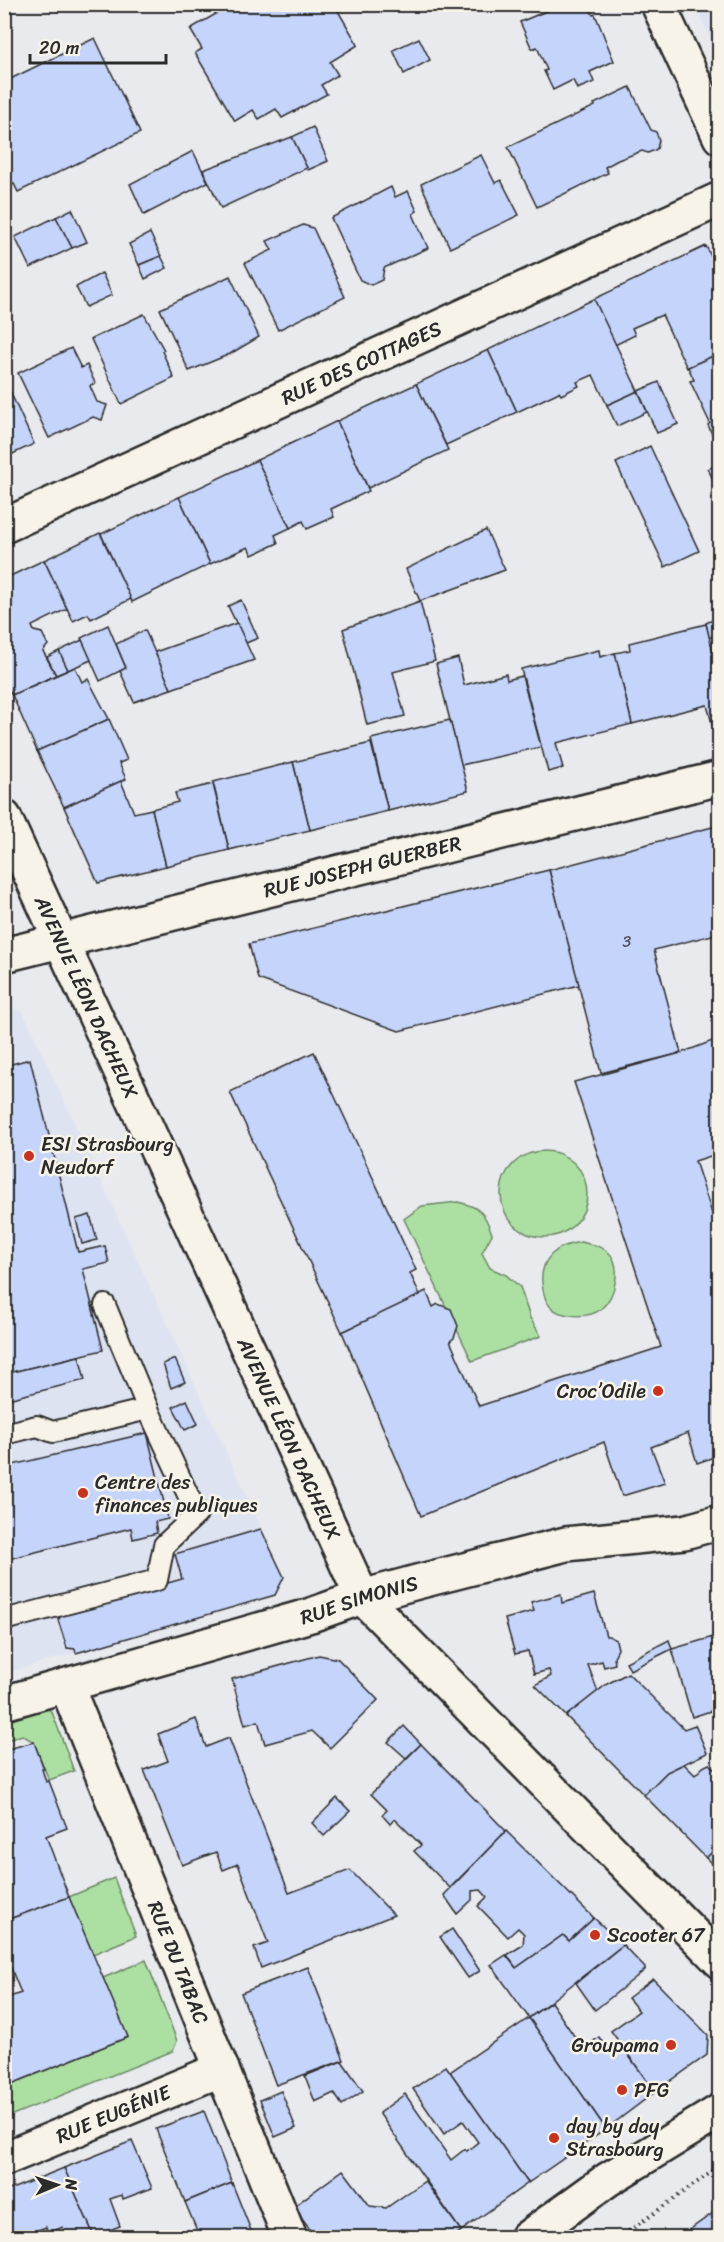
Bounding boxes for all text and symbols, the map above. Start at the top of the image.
scale bar [30,27,166,65]
text: 20 m [39,32,79,64]
street label: RUE DES COTTAGES [275,311,448,415]
street label: RUE JOSEPH GUERBER [260,825,465,908]
street label: AVENUE LÉON DACHEUX [24,889,148,1104]
house number: 3 [623,927,632,956]
place label: ESI Strasbourg Neudorf [41,1127,174,1185]
marker: ESI Strasbourg Neudorf [22,1149,36,1163]
street label: AVENUE LÉON DACHEUX [227,1330,351,1546]
place label: Croc’Odile [557,1374,646,1409]
marker: Croc’Odile [651,1384,665,1398]
place label: Centre des finances publiques [95,1465,258,1523]
marker: Centre des finances publiques [76,1486,90,1500]
street label: RUE SIMONIS [296,1565,423,1635]
street label: RUE DU TABAC [138,1895,219,2030]
place label: Scooter 67 [607,1918,706,1953]
marker: Scooter 67 [588,1928,602,1942]
place label: Groupama [571,2028,659,2063]
marker: Groupama [664,2038,678,2052]
place label: PFG [634,2073,670,2108]
street label: RUE EUGÉNIE [50,2074,177,2153]
marker: PFG [615,2083,629,2097]
place label: day by day Strasbourg [566,2109,664,2167]
marker: day by day Strasbourg [547,2131,561,2145]
north arrow [27,2155,87,2215]
text: N [57,2177,86,2191]

